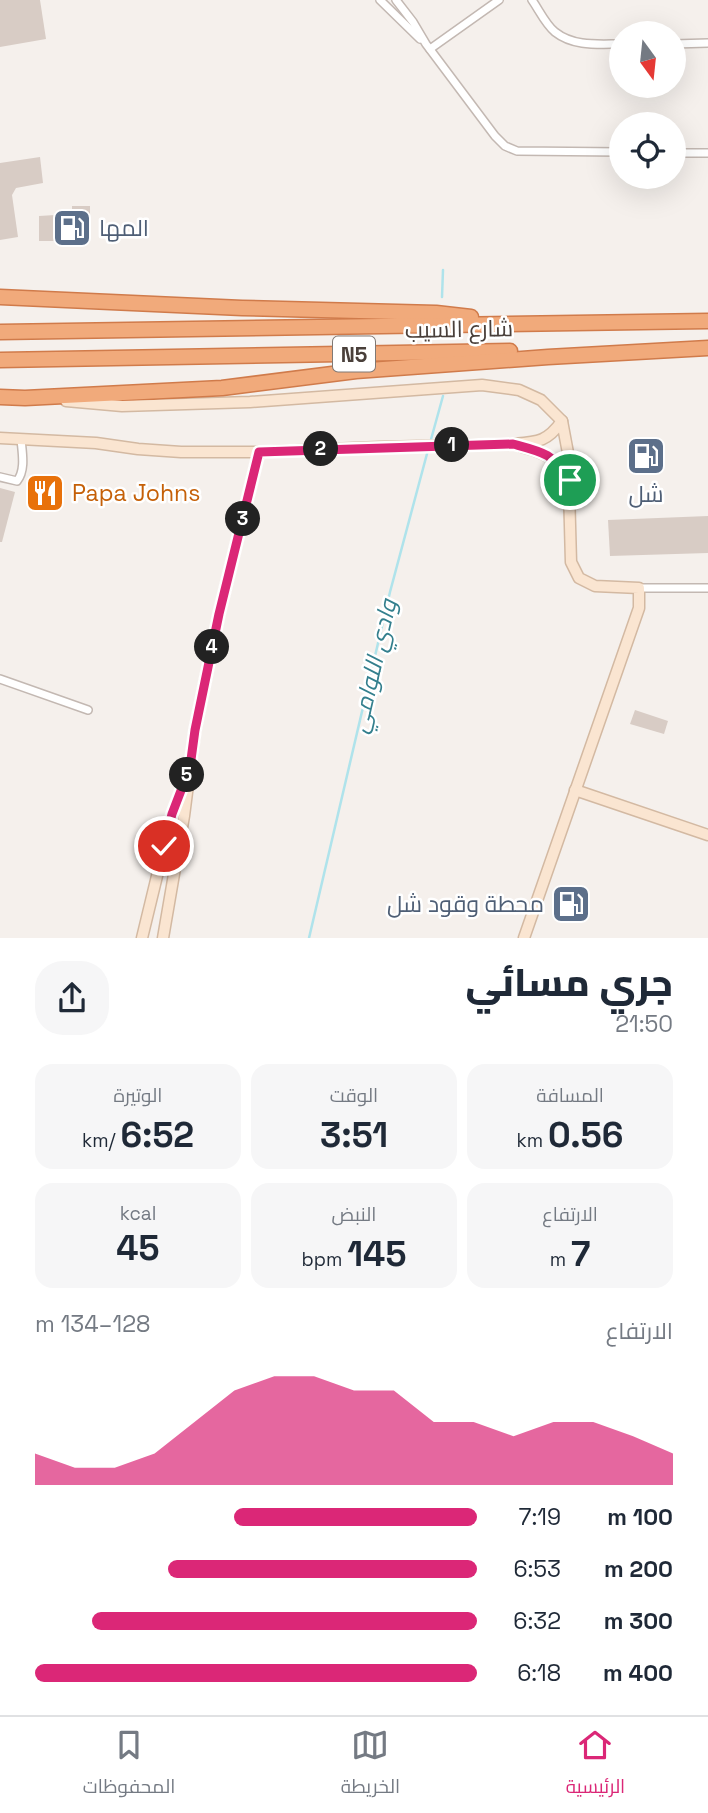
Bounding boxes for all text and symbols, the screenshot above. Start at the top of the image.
north arrow [609,21,686,98]
map controls [609,21,686,189]
button: locate [609,112,686,189]
fuel station icon: المها [51,207,93,249]
place label: المها [99,213,149,243]
street label: شارع السيب [405,313,513,346]
road number: N5 [333,336,375,372]
pin: 1 [434,428,470,462]
pin: 2 [304,432,338,466]
text: 1 [447,432,456,457]
fuel station icon: شل [625,435,667,477]
text: 2 [315,436,326,461]
pin [540,450,600,510]
icon: arrive [551,461,589,499]
restaurant icon: Papa Johns [24,472,66,514]
place label: Papa Johns [72,478,200,508]
place label: شل [628,479,664,509]
pin: 3 [226,502,260,536]
text: 3 [237,506,248,531]
water label: وادي اللوامي [343,594,408,737]
pin: 4 [194,630,230,664]
text: 4 [205,634,218,659]
pin: 5 [170,758,204,792]
text: 5 [181,762,192,787]
pin [134,816,194,876]
icon: check [145,827,183,865]
fuel station icon: محطة وقود شل [550,883,592,925]
place label: محطة وقود شل [387,889,544,919]
text: جري مسائي [465,959,673,1007]
button: share [35,961,109,1035]
text: 21:50 [615,1009,673,1039]
text: الوتيرة [114,1083,162,1108]
text: الوقت [330,1083,378,1108]
text: المسافة [536,1083,604,1108]
text: 6:52 [120,1113,194,1157]
text: 3:51 [320,1113,388,1157]
text: 0.56 [548,1113,623,1157]
text: /km [82,1128,120,1153]
text: km [517,1128,548,1153]
text: kcal [120,1201,156,1226]
text: النبض [332,1202,376,1227]
text: الارتفاع [542,1202,598,1227]
text: 45 [116,1226,160,1270]
text: 145 [347,1232,406,1276]
text: 7 [571,1232,590,1276]
text: bpm [302,1247,347,1272]
text: m [550,1247,571,1272]
text: 128–134 m [35,1309,150,1339]
text: الارتفاع [606,1316,673,1346]
text: 7:19 [519,1502,561,1532]
text: 100 m [607,1502,673,1532]
text: 6:53 [513,1554,561,1584]
text: 200 m [604,1554,673,1584]
text: 6:32 [513,1606,561,1636]
text: 300 m [604,1606,673,1636]
text: 6:18 [517,1658,561,1688]
text: 400 m [603,1658,673,1688]
tab: المحفوظات [83,1726,175,1804]
tab: الخريطة [341,1726,400,1804]
tab: الرئيسية [566,1726,625,1804]

